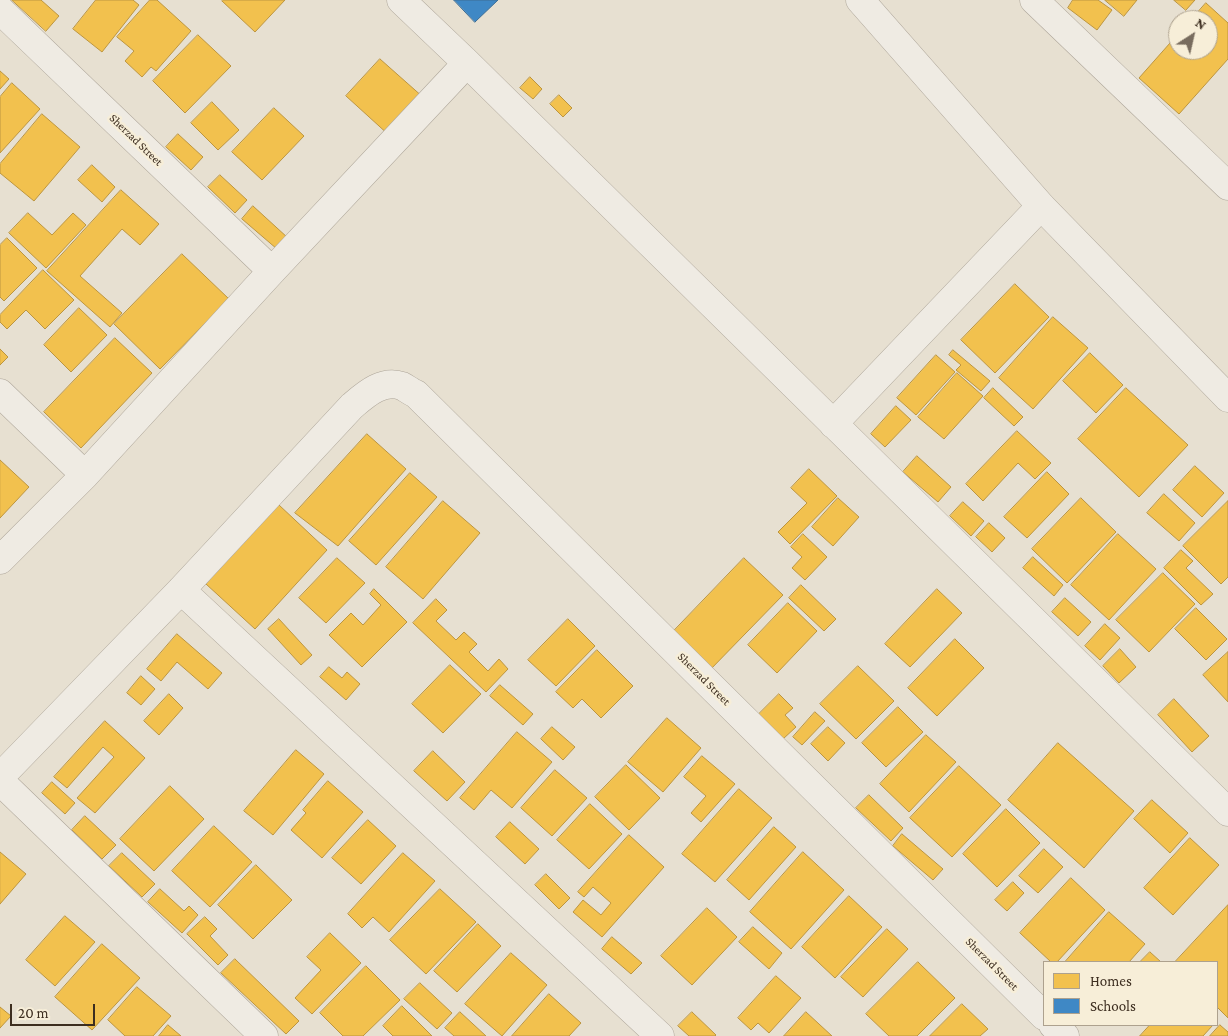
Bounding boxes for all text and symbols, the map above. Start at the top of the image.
north arrow [1168,10,1218,60]
text: N [1193,14,1210,33]
street label: Sherzad Street [106,111,166,169]
street label: Sherzad Street [675,650,733,708]
street label: Sherzad Street [963,935,1021,993]
legend [1043,961,1218,1026]
text: Homes [1090,973,1132,989]
scale bar [12,994,98,1026]
text: Schools [1090,998,1136,1014]
text: 20 m [18,1005,49,1021]

